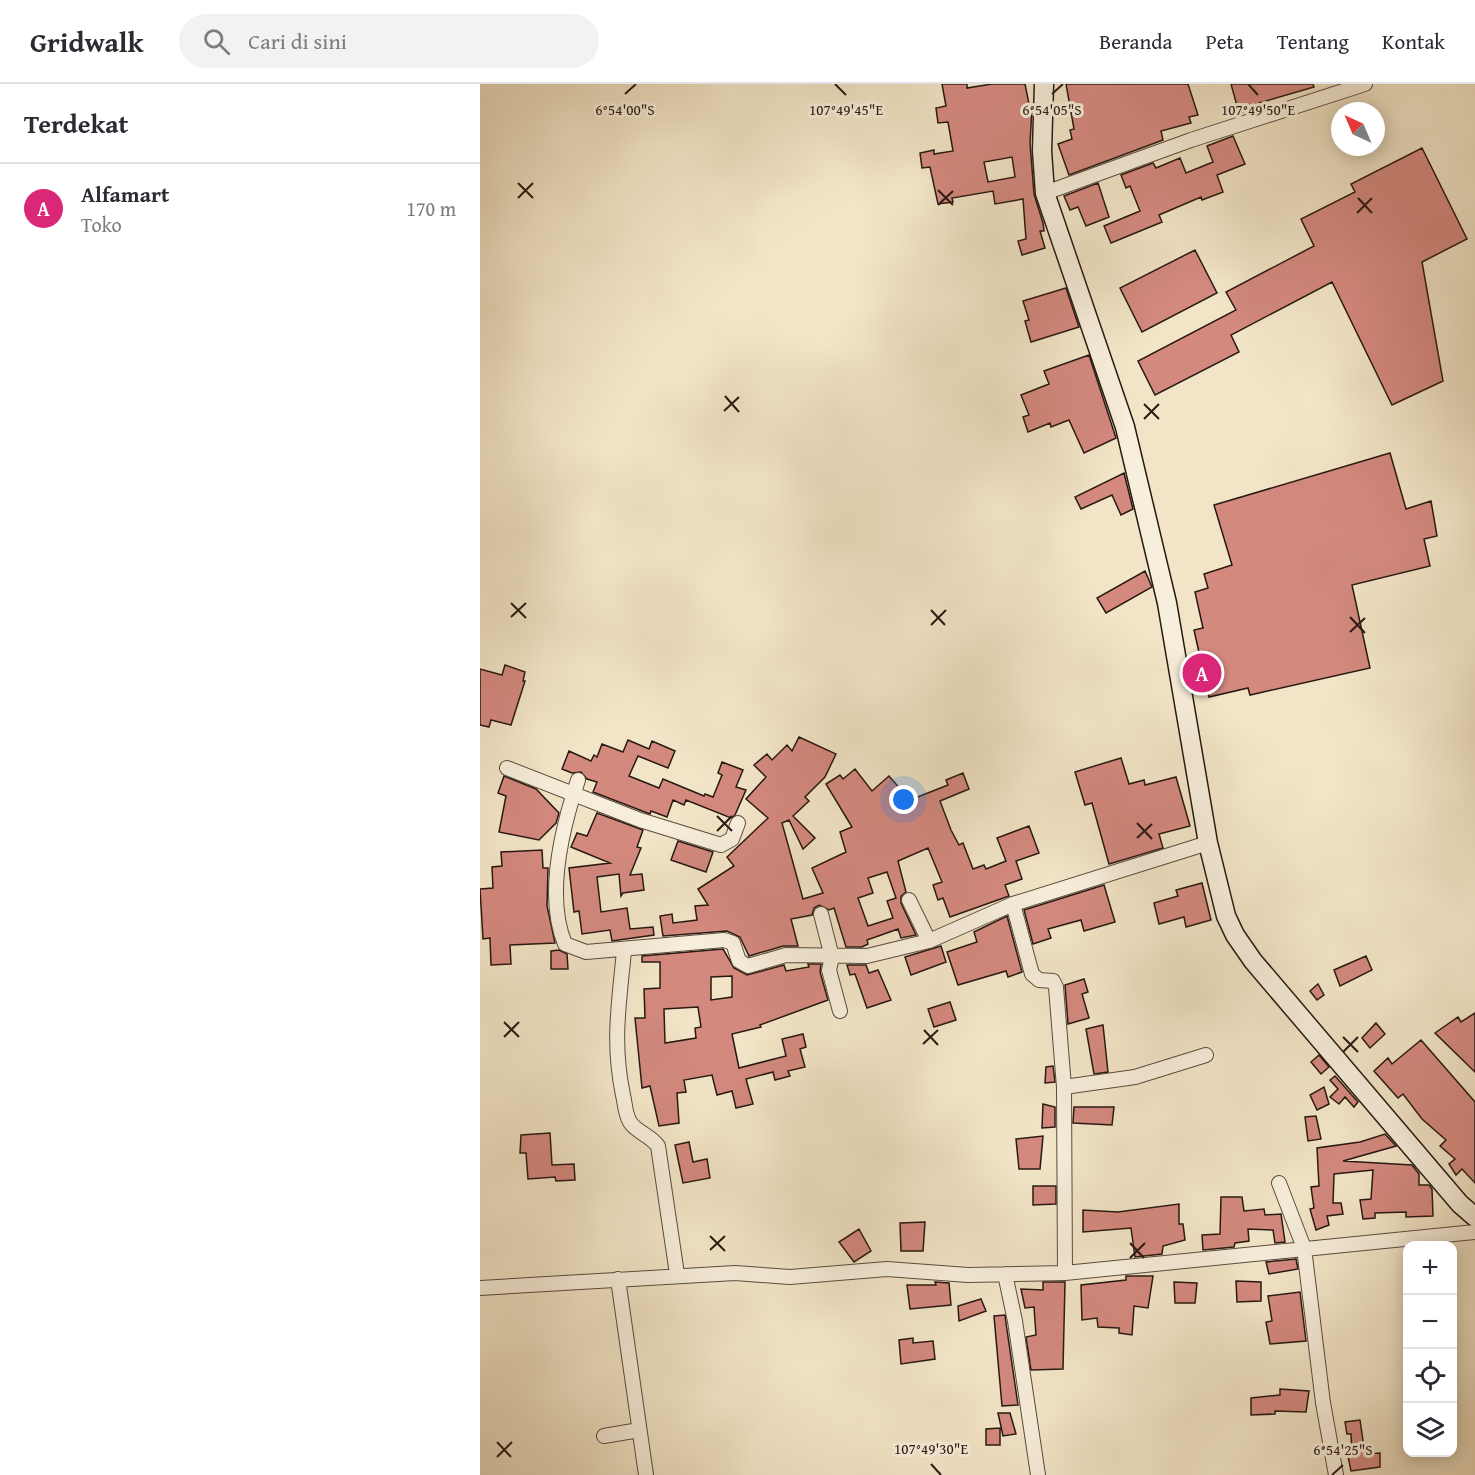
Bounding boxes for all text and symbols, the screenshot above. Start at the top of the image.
search box [179,14,599,68]
text: Gridwalk [30,21,143,62]
icon: search [200,25,233,58]
text: Cari di sini [248,25,347,57]
text: Beranda [1099,26,1172,57]
text: Peta [1205,26,1244,57]
text: Tentang [1277,26,1349,57]
text: Kontak [1382,26,1445,57]
text: 6°54'00"S [595,99,655,120]
text: 107°49'45"E [809,99,883,120]
text: 6°54'05"S [1022,99,1082,120]
text: 107°49'50"E [1221,99,1295,120]
north arrow [1331,102,1385,156]
text: Terdekat [24,104,128,143]
text: Alfamart [81,178,169,210]
text: A [37,194,50,223]
text: 170 m [406,194,456,223]
text: Toko [81,210,122,239]
pin: A [1182,650,1222,696]
your location [889,785,918,814]
map controls [1403,1241,1457,1457]
button: + [1403,1241,1457,1295]
button: − [1403,1295,1457,1349]
button: locate [1403,1349,1457,1403]
button: layers [1403,1403,1457,1457]
text: 107°49'30"E [894,1438,968,1459]
text: 6°54'25"S [1313,1439,1373,1460]

